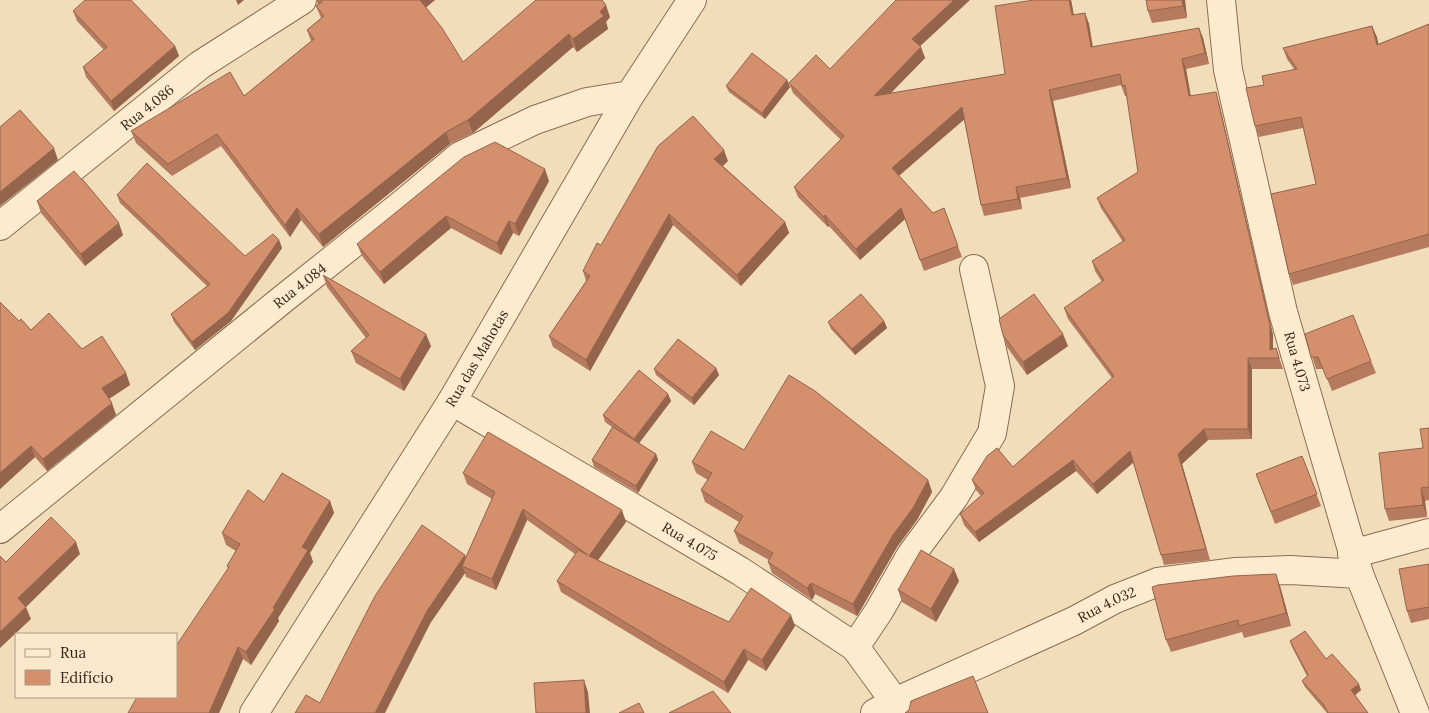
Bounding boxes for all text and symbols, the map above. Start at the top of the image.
street label: Rua 4.086 [117,81,178,134]
street label: Rua 4.084 [269,259,330,312]
street label: Rua das Mahotas [442,306,512,410]
street label: Rua 4.073 [1280,329,1315,394]
street label: Rua 4.075 [659,518,721,565]
street label: Rua 4.032 [1074,583,1138,626]
legend [15,633,178,698]
text: Rua [60,643,86,662]
text: Edifício [60,668,113,687]

